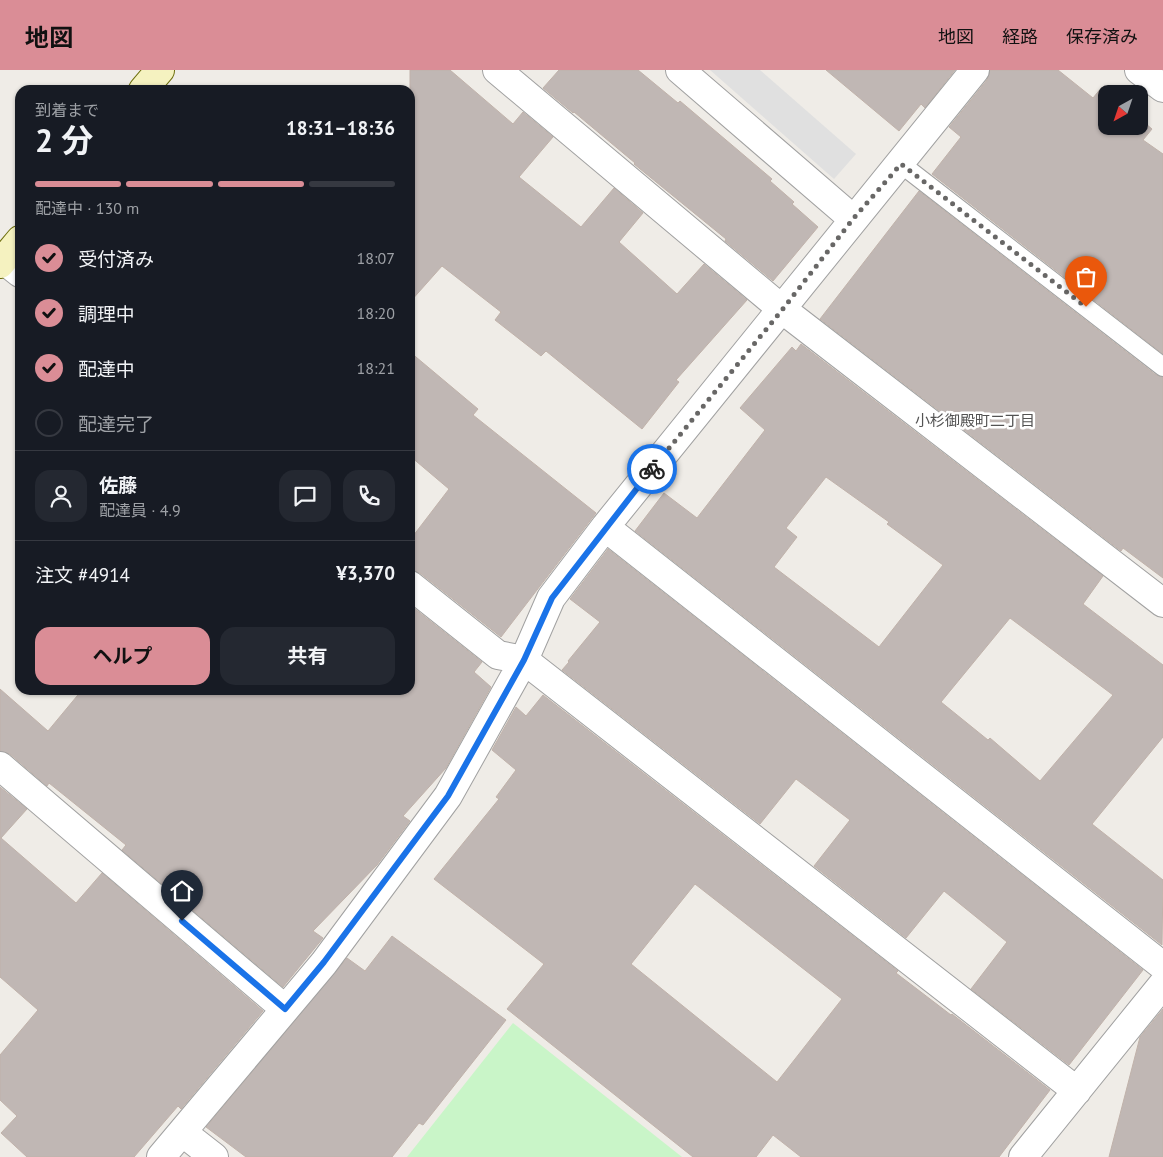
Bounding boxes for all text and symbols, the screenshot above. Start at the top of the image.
text: 地図 [25,22,73,53]
text: 地図 [938,25,974,48]
text: 経路 [1002,25,1038,48]
text: 保存済み [1066,25,1138,48]
north arrow [1098,85,1148,135]
map controls [1098,85,1148,135]
text: 到着まで [35,100,99,120]
text: 18:31–18:36 [286,116,395,140]
text: 2 分 [35,119,93,161]
text: 配達中 · 130 m [35,198,139,218]
icon: check [35,244,63,272]
text: 受付済み [78,247,154,271]
text: 18:07 [357,248,395,268]
pin [1065,256,1107,307]
icon: bag [1072,263,1100,291]
icon: check [35,299,63,327]
text: 調理中 [78,302,135,326]
text: 18:20 [357,303,395,323]
icon: check [35,354,63,382]
text: 配達中 [78,357,135,381]
text: 18:21 [357,358,395,378]
district label: 小杉御殿町二丁目 [915,411,1035,430]
text: 配達完了 [78,412,154,436]
courier [627,444,677,494]
icon: bike [638,455,666,483]
button: person [35,470,87,522]
button: chat [279,470,331,522]
button: phone [343,470,395,522]
text: 佐藤 [99,473,137,497]
text: 配達員 · 4.9 [99,500,181,520]
text: ¥3,370 [336,561,395,585]
text: 注文 #4914 [35,563,130,587]
button: ヘルプ [35,627,210,685]
button: 共有 [220,627,395,685]
pin [161,870,203,921]
icon: home [168,877,196,905]

